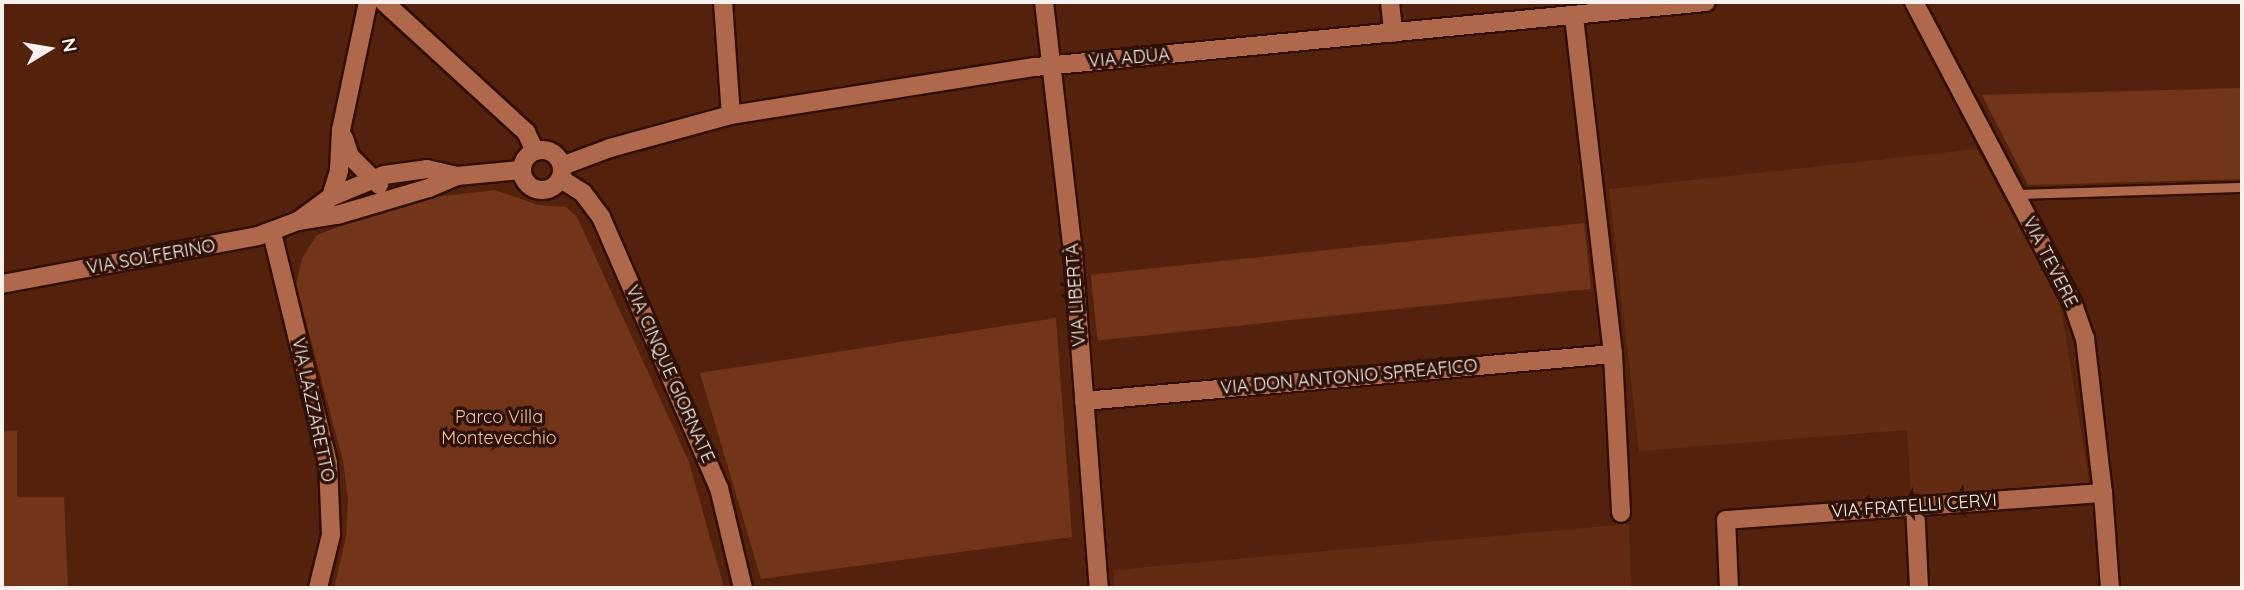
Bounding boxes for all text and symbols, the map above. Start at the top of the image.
north arrow [14,14,84,84]
text: N [57,36,83,54]
street label: VIA ADUA [1087,44,1171,72]
street label: VIA TEVERE [2018,213,2082,311]
street label: VIA SOLFERINO [85,235,217,279]
street label: VIA LIBERTÀ [1062,243,1090,347]
street label: VIA CINQUE GIORNATE [621,282,719,466]
street label: VIA LAZZARETTO [287,336,339,484]
street label: VIA DON ANTONIO SPREAFICO [1219,355,1479,399]
park label: Parco Villa Montevecchio [441,407,557,450]
street label: VIA FRATELLI CERVI [1830,489,1998,523]

